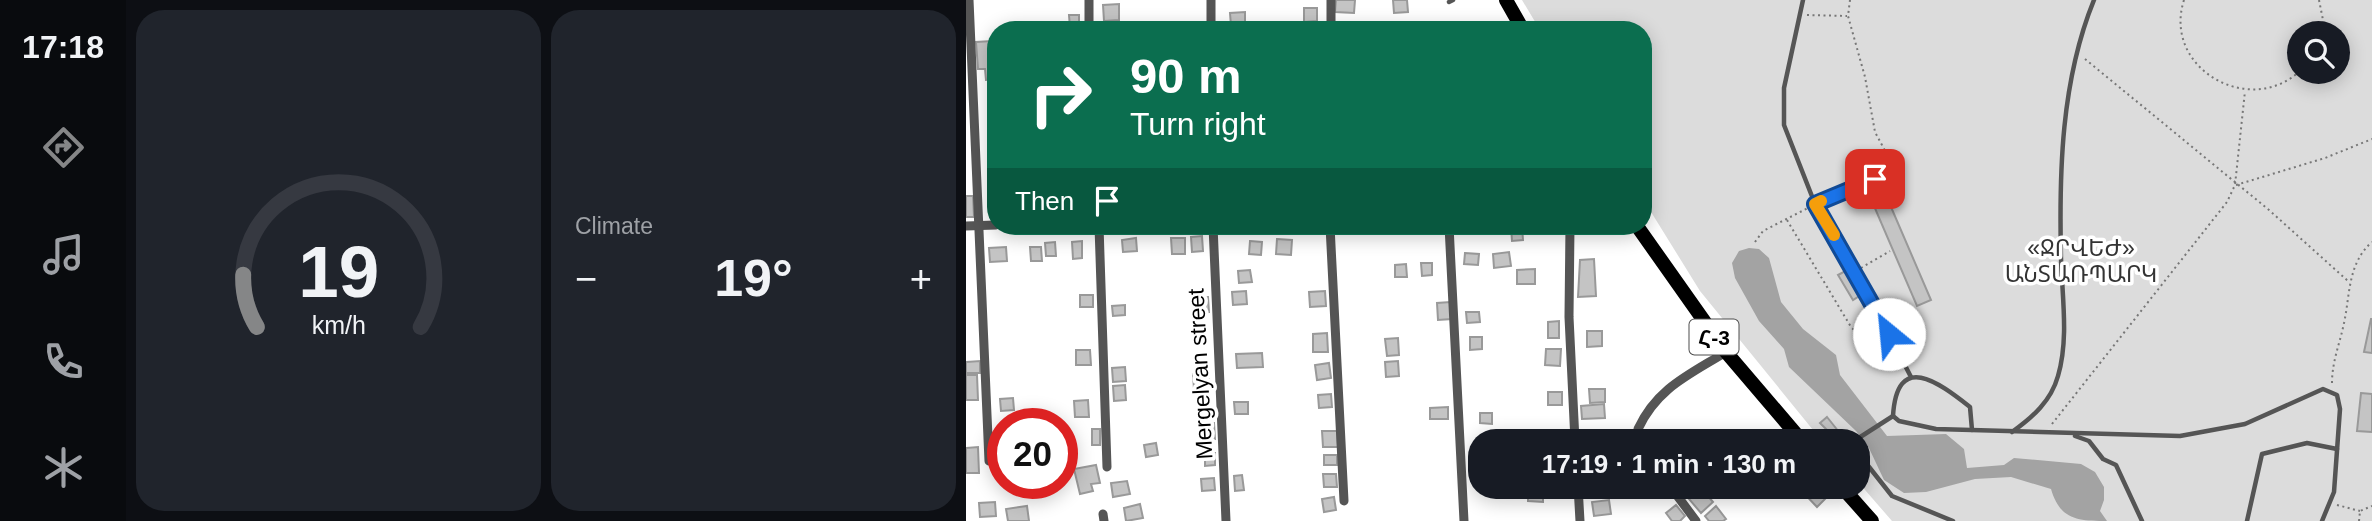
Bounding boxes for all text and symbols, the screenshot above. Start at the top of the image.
map controls [2287,21,2350,84]
button: search [2287,21,2350,84]
text: 17:18 [22,29,104,65]
icon: right [1015,49,1106,140]
text: 90 m [1130,49,1242,103]
text: Turn right [1130,106,1266,142]
icon: directions [39,123,88,172]
pin [1845,149,1905,209]
icon: arrive [1856,160,1894,198]
icon: arrive [1088,182,1126,220]
text: Then [1015,186,1074,216]
text: Climate [575,213,653,239]
icon: music [39,230,88,279]
text: 19 [298,231,379,312]
park label: «ՋՐՎԵԺ» ԱՆՏԱՌՊԱՐԿ [2005,235,2157,287]
text: 19° [714,249,793,307]
text: − [575,258,597,300]
text: + [910,258,932,300]
street label: Mergelyan street [1183,287,1217,460]
position arrow [1852,297,1926,371]
text: km/h [311,310,366,338]
road number: Հ-3 [1690,320,1738,354]
icon: phone [39,337,88,386]
speed limit sign: 20 [987,408,1078,499]
icon: climate [39,443,88,492]
text: 17:19 · 1 min · 130 m [1542,449,1796,479]

